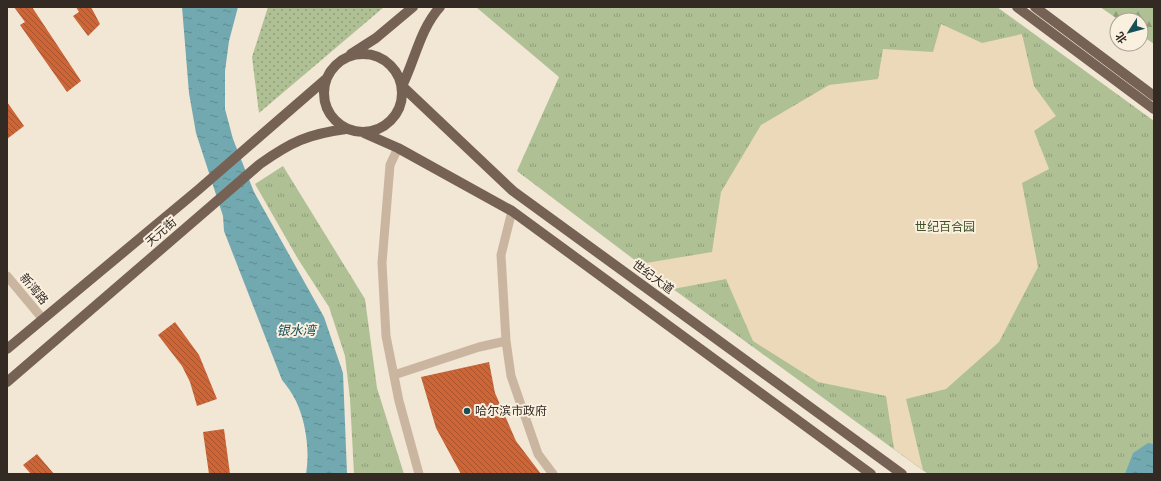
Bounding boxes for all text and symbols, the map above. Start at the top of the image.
north arrow [1109,12,1149,52]
text: 北 [1112,29,1130,46]
street label: 天元街 [142,214,180,250]
park label: 世纪百合园 [915,219,975,235]
street label: 世纪大道 [629,256,677,298]
street label: 新湾路 [16,270,52,308]
water label: 银水湾 [276,322,317,339]
place label: 哈尔滨市政府 [475,403,547,419]
marker: 哈尔滨市政府 [462,406,472,416]

